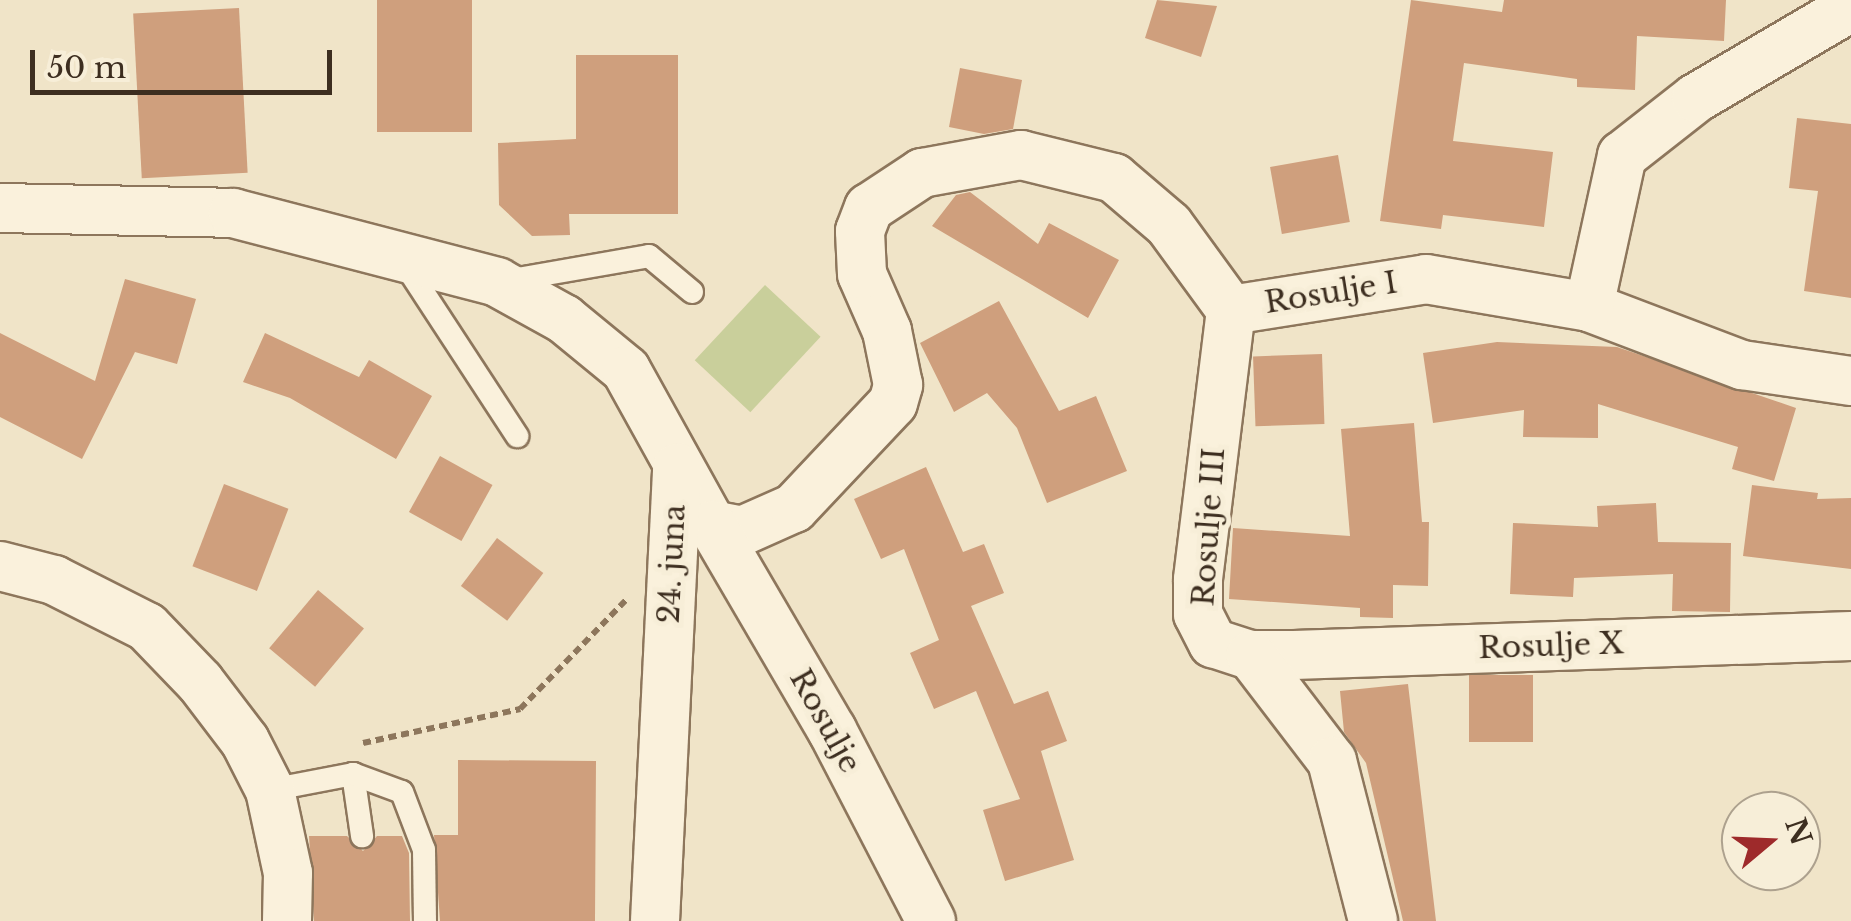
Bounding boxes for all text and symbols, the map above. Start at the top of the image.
scale bar [35,30,338,92]
text: 50 m [47,49,126,86]
street label: Rosulje I [1262,265,1400,321]
street label: Rosulje III [1186,447,1232,607]
street label: 24. juna [651,504,693,624]
street label: Rosulje X [1477,625,1625,667]
street label: Rosulje [782,663,868,779]
north arrow [1721,791,1821,891]
text: N [1777,814,1819,850]

